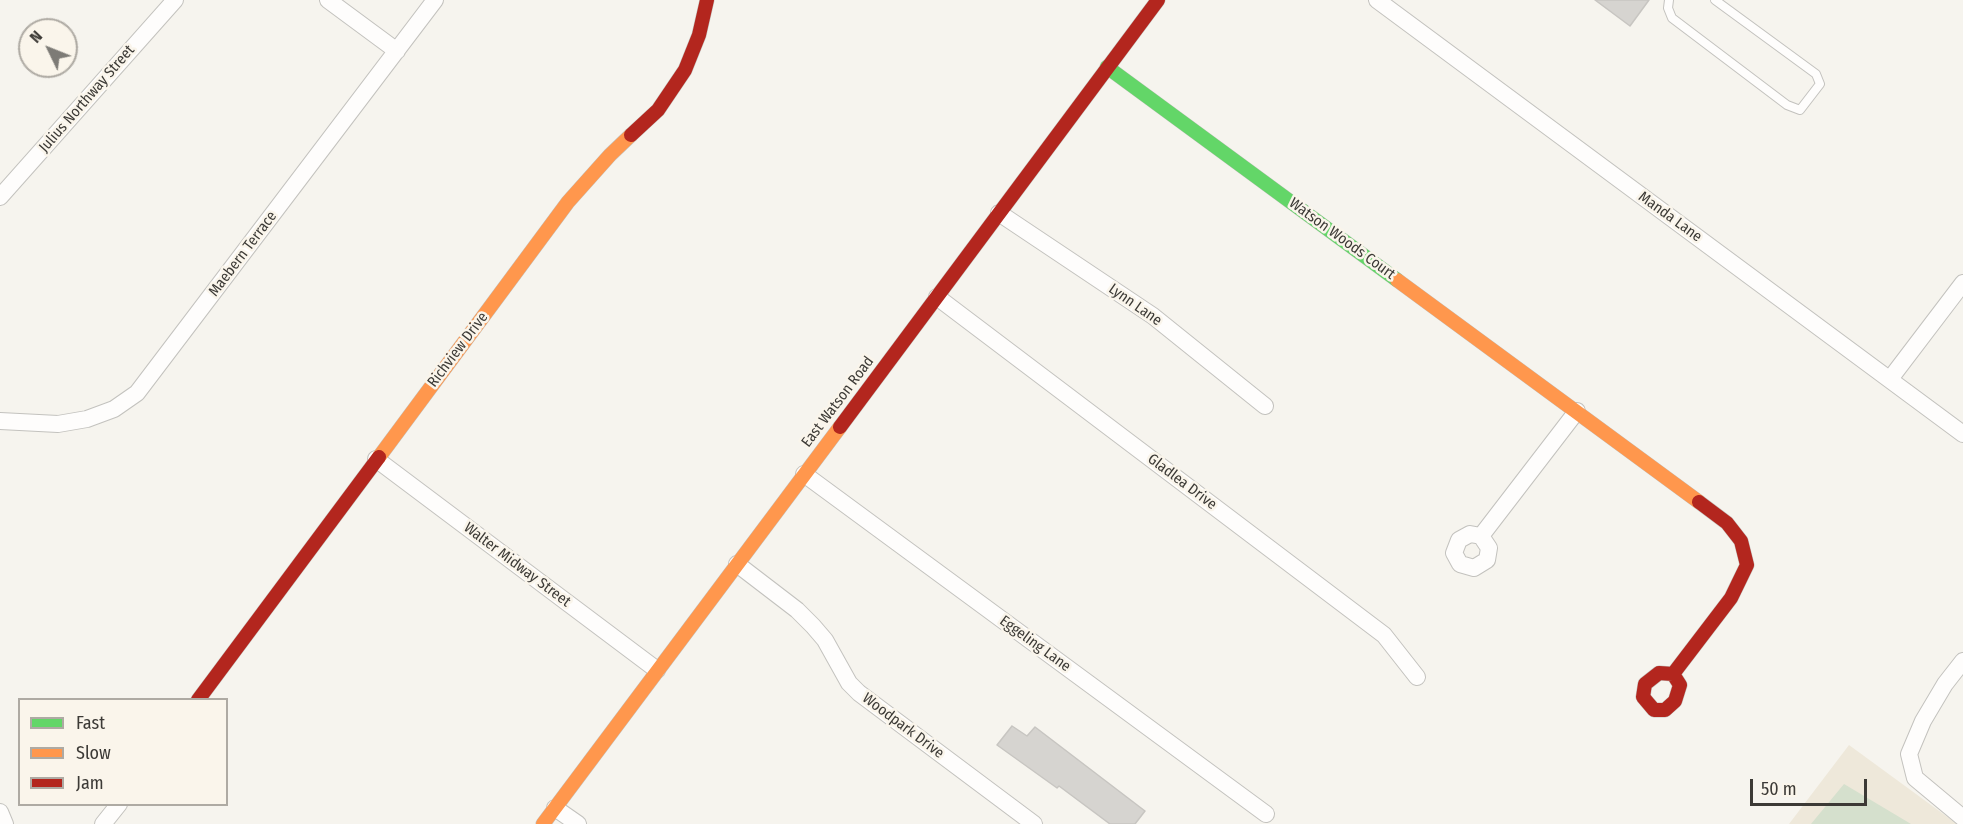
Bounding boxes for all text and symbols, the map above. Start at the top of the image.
north arrow [18,18,78,78]
text: N [26,27,46,47]
street label: Julius Northway Street [35,42,139,156]
street label: Manda Lane [1635,188,1705,246]
street label: Watson Woods Court [1285,194,1399,284]
street label: Maebern Terrace [205,208,281,300]
street label: Lynn Lane [1105,280,1165,330]
street label: Richview Drive [424,309,492,391]
street label: East Watson Road [798,353,878,451]
street label: Gladlea Drive [1144,450,1220,514]
street label: Walter Midway Street [460,519,574,611]
street label: Eggeling Lane [996,612,1074,676]
street label: Woodpark Drive [859,689,947,763]
legend [18,698,228,806]
text: Fast [76,712,105,734]
text: Slow [76,742,111,764]
scale bar [1753,767,1870,805]
text: Jam [76,772,104,794]
text: 50 m [1761,778,1797,800]

